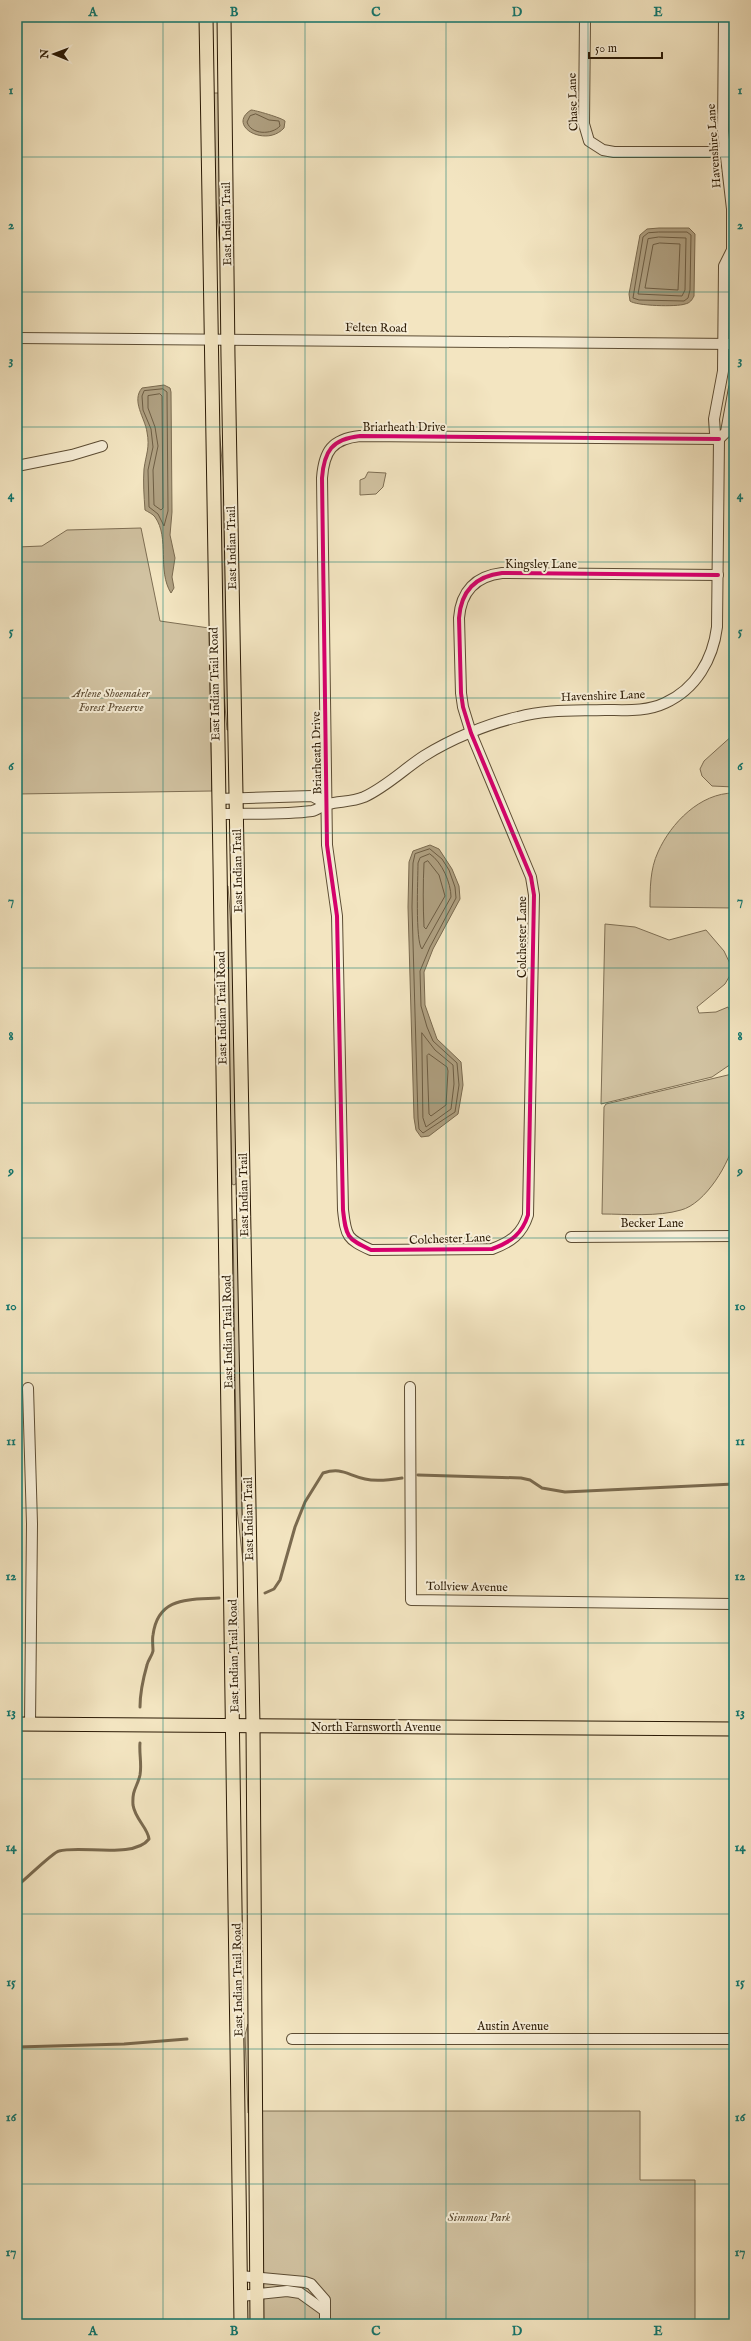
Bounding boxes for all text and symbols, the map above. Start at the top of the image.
text: A [88,4,99,21]
text: B [230,4,239,21]
text: C [371,4,381,21]
text: D [512,4,523,21]
text: E [653,4,663,21]
north arrow [34,34,74,74]
scale bar [589,34,662,60]
text: 50 m [595,41,617,56]
text: N [38,48,52,60]
street label: Chase Lane [564,72,582,131]
text: 1 [9,82,14,99]
text: 1 [738,82,743,99]
street label: Havenshire Lane [704,103,724,189]
street label: East Indian Trail [219,181,235,266]
text: 2 [8,217,14,234]
text: 2 [737,217,743,234]
street label: Felten Road [345,320,408,336]
text: 3 [9,352,14,369]
text: 3 [738,352,743,369]
street label: Briarheath Drive [362,420,446,435]
text: 4 [8,487,15,504]
text: 4 [737,487,744,504]
street label: East Indian Trail [224,505,240,590]
street label: Kingsley Lane [505,557,577,572]
text: 5 [9,623,14,640]
text: 5 [738,623,743,640]
street label: East Indian Trail Road [207,627,223,741]
park label: Arlene Shoemaker Forest Preserve [70,686,151,715]
street label: Havenshire Lane [561,687,646,705]
street label: Briarheath Drive [309,711,325,795]
text: 6 [8,758,14,775]
text: 6 [737,758,743,775]
street label: East Indian Trail [230,828,246,913]
text: 7 [8,893,14,910]
text: 7 [737,893,743,910]
street label: Colchester Lane [515,896,530,978]
street label: East Indian Trail Road [214,951,230,1065]
text: 8 [8,1028,14,1045]
text: 8 [737,1028,743,1045]
street label: East Indian Trail [236,1152,252,1237]
text: 9 [7,1163,14,1180]
text: 9 [736,1163,743,1180]
street label: Becker Lane [620,1216,684,1231]
street label: Colchester Lane [409,1230,492,1248]
street label: East Indian Trail Road [220,1275,236,1389]
text: 10 [5,1298,17,1315]
text: 10 [734,1298,746,1315]
text: 11 [6,1433,16,1450]
text: 11 [735,1433,745,1450]
street label: East Indian Trail [241,1476,257,1561]
text: 12 [6,1568,16,1585]
text: 12 [735,1568,745,1585]
street label: Tollview Avenue [426,1579,508,1595]
street label: East Indian Trail Road [226,1599,242,1713]
text: 13 [6,1704,16,1721]
text: 13 [735,1704,745,1721]
street label: North Farnsworth Avenue [311,1720,442,1735]
text: 14 [5,1839,17,1856]
text: 14 [734,1839,746,1856]
street label: East Indian Trail Road [230,1923,246,2037]
text: 15 [6,1974,16,1991]
text: 15 [735,1974,745,1991]
street label: Austin Avenue [476,2019,549,2034]
text: 16 [6,2109,17,2126]
text: 16 [735,2109,746,2126]
park label: Simmons Park [448,2210,511,2225]
text: 17 [6,2244,16,2261]
text: 17 [735,2244,745,2261]
text: A [88,2323,99,2340]
text: B [230,2323,239,2340]
text: C [371,2323,381,2340]
text: D [512,2323,523,2340]
text: E [653,2323,663,2340]

